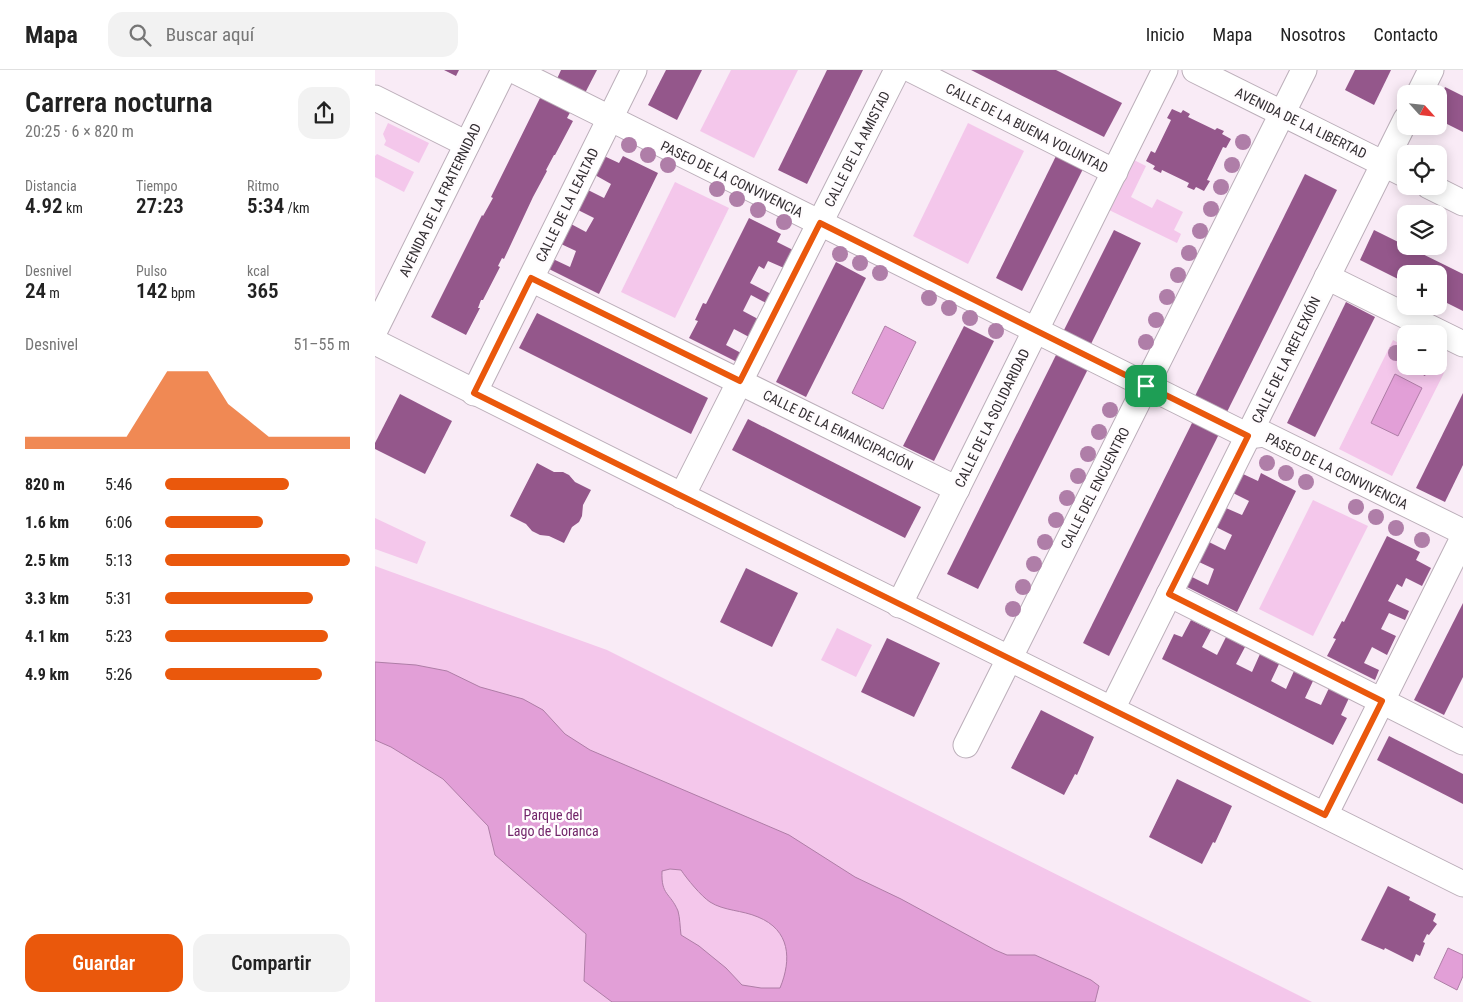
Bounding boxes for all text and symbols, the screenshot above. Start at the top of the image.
search box [108,12,458,57]
text: Mapa [25,21,78,49]
icon: search [126,21,154,49]
text: Buscar aquí [166,23,254,46]
text: Inicio [1146,24,1185,45]
text: Mapa [1213,24,1252,45]
text: Nosotros [1280,24,1346,45]
text: Contacto [1374,24,1438,45]
street label: CALLE DE LA BUENA VOLUNTAD [943,80,1111,176]
street label: AVENIDA DE LA LIBERTAD [1233,84,1369,162]
north arrow [1397,85,1447,135]
map controls [1397,85,1447,375]
text: Carrera nocturna [25,86,213,119]
button: share [298,87,350,139]
street label: CALLE DE LA AMISTAD [821,88,893,210]
street label: AVENIDA DE LA FRATERNIDAD [396,121,484,279]
text: 20:25 · 6 × 820 m [25,122,134,141]
street label: PASEO DE LA CONVIVENCIA [658,138,806,220]
street label: CALLE DE LA LEALTAD [532,145,602,265]
button: locate [1397,145,1447,195]
text: Distancia [25,178,77,194]
text: Tiempo [136,178,178,194]
text: Ritmo [247,178,279,194]
text: 4.92 [25,194,63,218]
text: 27:23 [136,194,184,218]
text: 5:34 [247,194,284,218]
text: km [63,200,83,216]
text: /km [284,200,310,216]
button: layers [1397,205,1447,255]
text: Desnivel [25,263,72,279]
text: Pulso [136,263,167,279]
text: kcal [247,263,270,279]
button: + [1397,265,1447,315]
text: 24 [25,279,46,303]
text: 142 [136,279,168,303]
text: 365 [247,279,279,303]
text: m [46,285,60,301]
text: bpm [168,285,195,301]
street label: CALLE DE LA REFLEXIÓN [1247,294,1324,426]
button: − [1397,325,1447,375]
text: Desnivel [25,335,78,354]
text: 51–55 m [294,335,350,354]
street label: CALLE DE LA SOLIDARIDAD [951,346,1033,490]
pin [1125,365,1167,407]
icon: arrive [1132,372,1160,400]
street label: CALLE DE LA EMANCIPACIÓN [760,386,916,473]
street label: CALLE DEL ENCUENTRO [1057,425,1133,551]
street label: PASEO DE LA CONVIVENCIA [1263,430,1411,512]
text: 820 m [25,475,65,494]
text: 5:46 [105,475,132,494]
text: 1.6 km [25,513,69,532]
text: 6:06 [105,513,132,532]
text: 2.5 km [25,551,69,570]
text: 5:13 [105,551,132,570]
text: 3.3 km [25,589,69,608]
text: 5:31 [105,589,132,608]
text: 4.1 km [25,627,69,646]
text: 5:23 [105,627,132,646]
text: 4.9 km [25,665,69,684]
text: 5:26 [105,665,132,684]
park label: Parque del Lago de Loranca [507,807,599,839]
button: Guardar [25,934,183,992]
button: Compartir [193,934,350,992]

